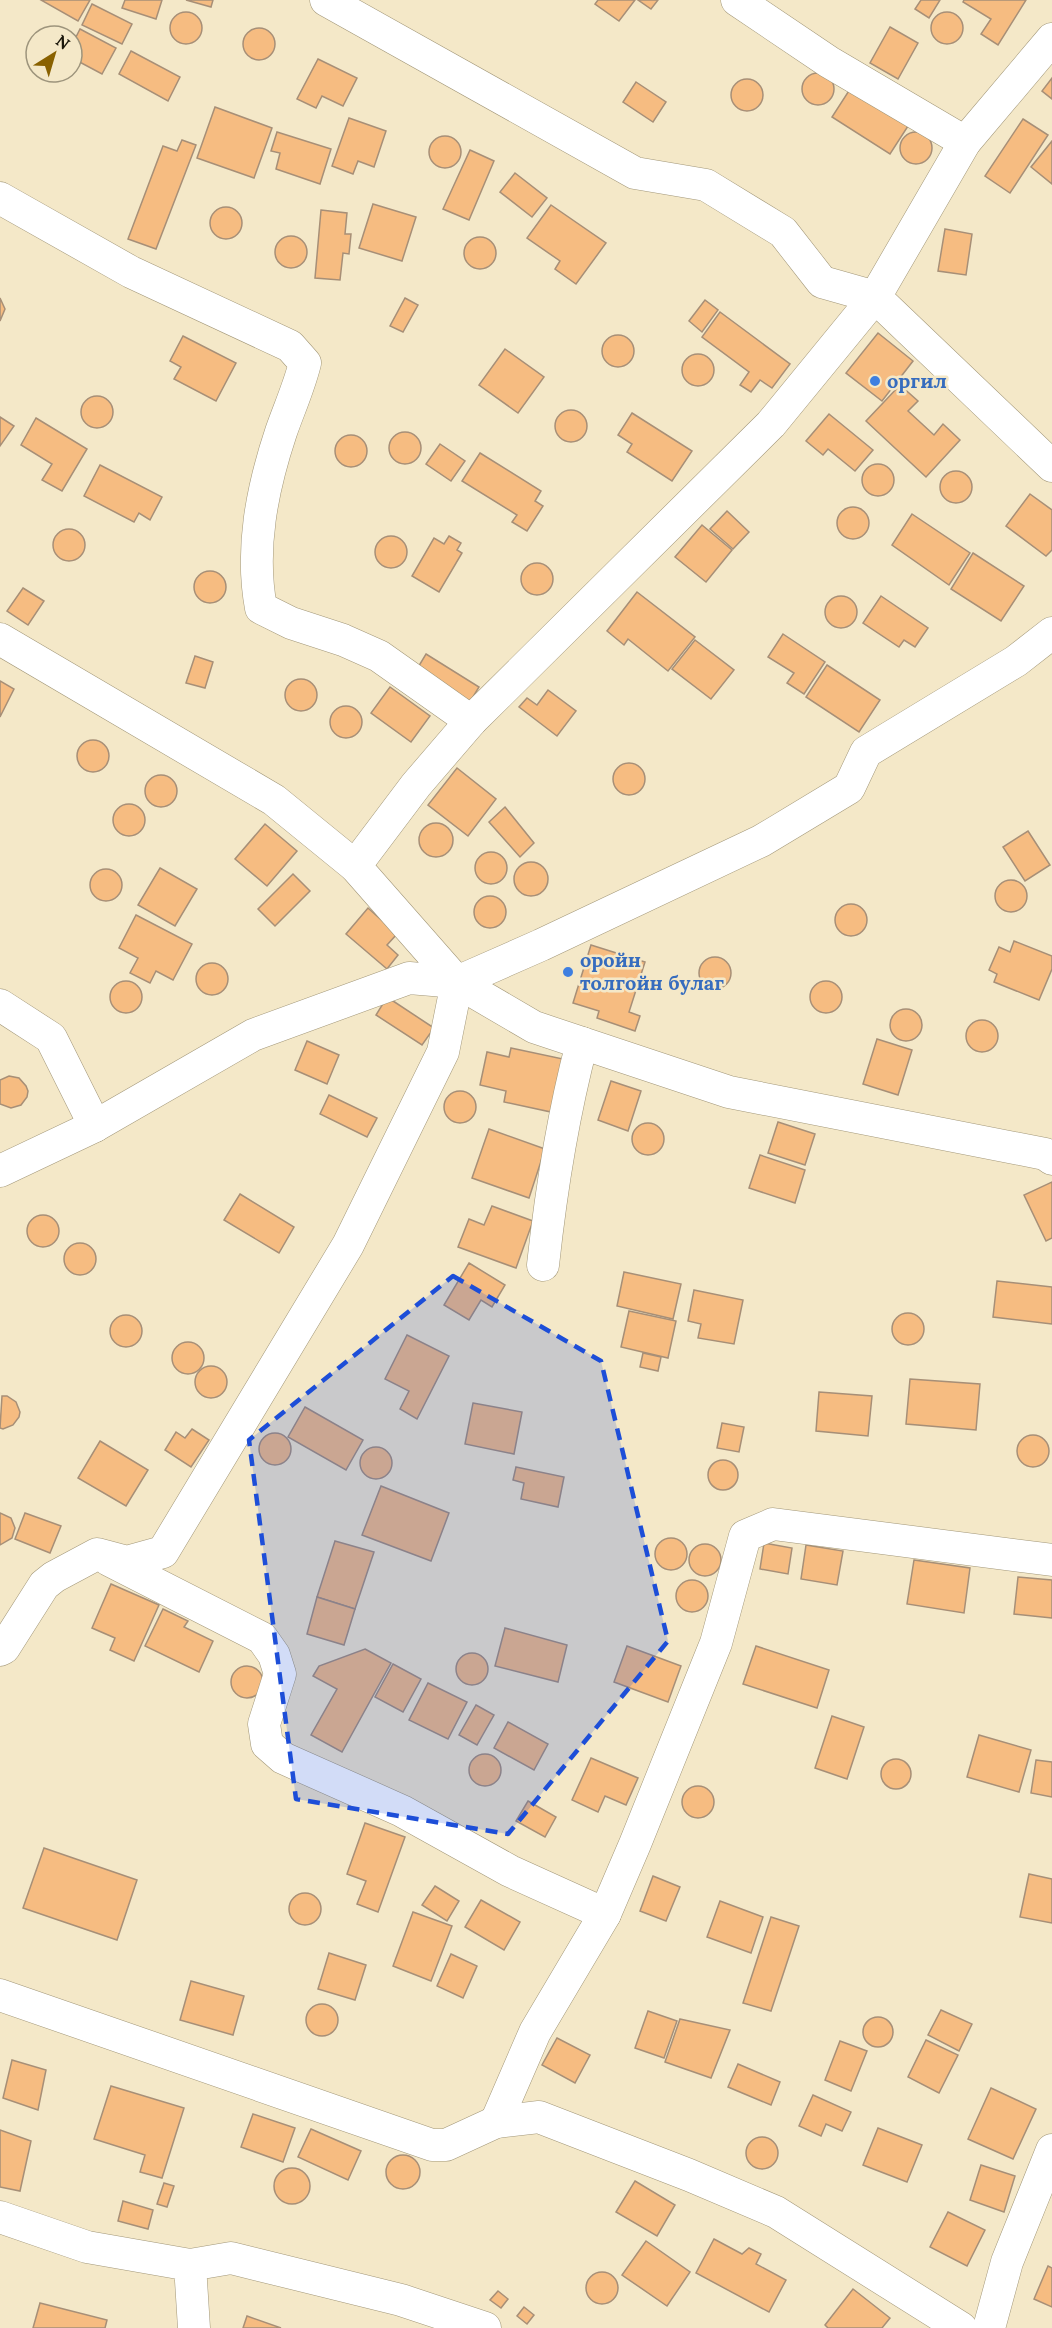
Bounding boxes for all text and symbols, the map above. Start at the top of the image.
north arrow [24,24,84,84]
text: N [52,30,74,54]
place label: оргил [887,368,947,393]
marker: оргил [868,374,882,388]
place label: оройн толгойн булаг [580,947,724,995]
marker: оройн толгойн булаг [561,965,575,979]

